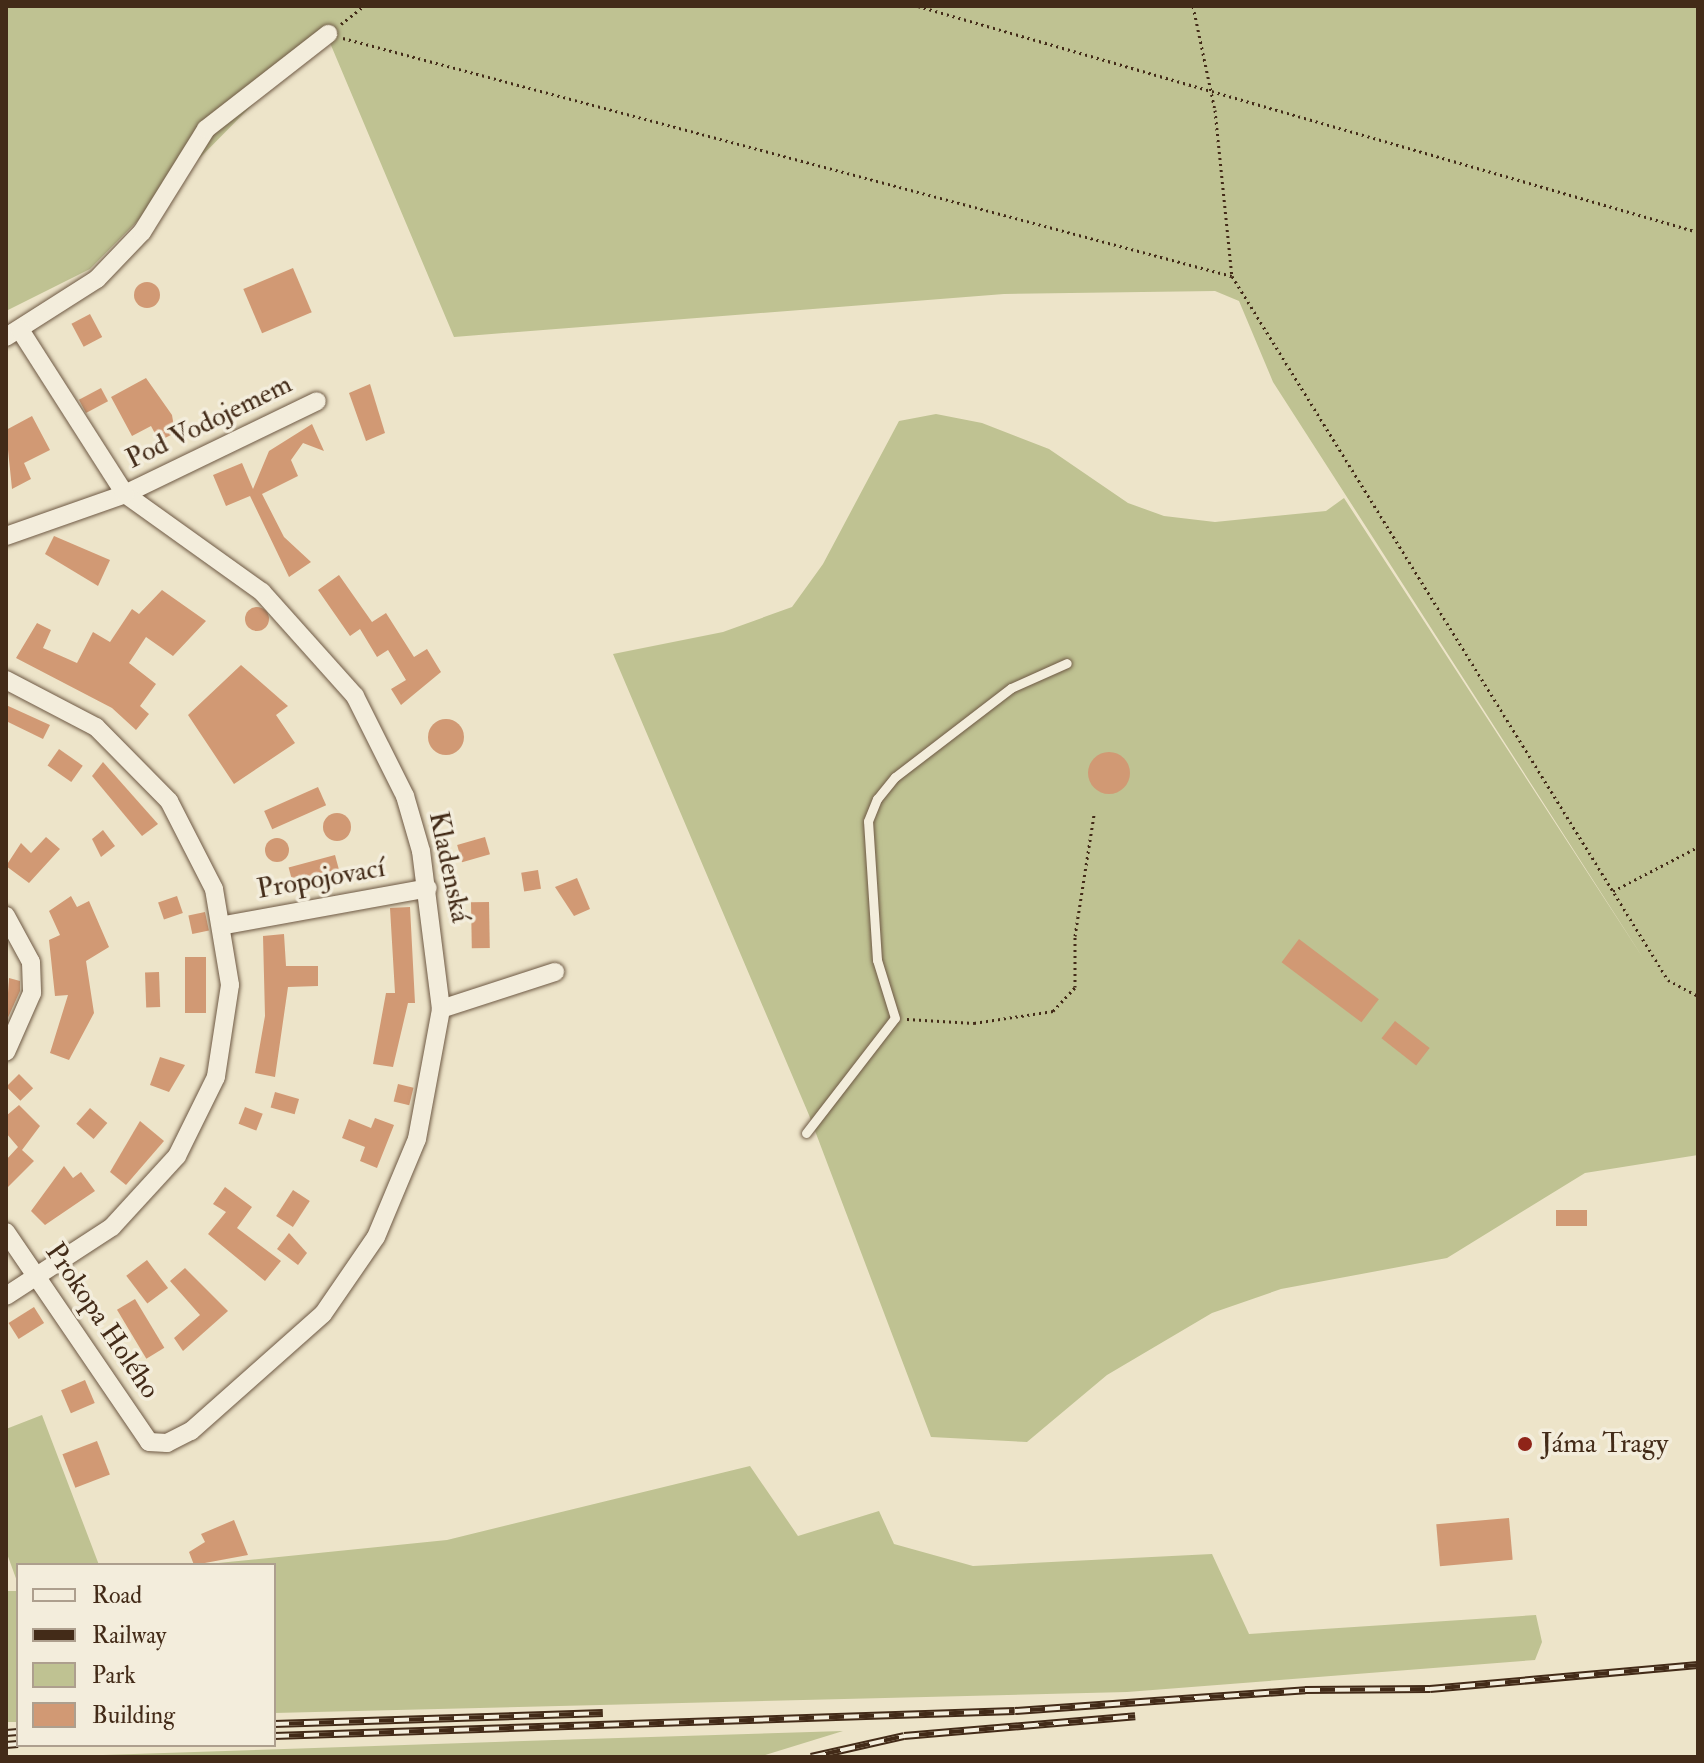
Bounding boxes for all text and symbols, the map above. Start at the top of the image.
street label: Pod Vodojemem [121,367,297,477]
street label: Kladenská [421,809,477,925]
street label: Propojovací [254,851,388,907]
street label: Prokopa Holého [38,1237,166,1405]
place label: Jáma Tragy [1541,1427,1668,1461]
marker: Jáma Tragy [1516,1435,1534,1453]
legend [16,1563,276,1747]
text: Road [92,1580,142,1611]
text: Railway [92,1620,166,1651]
text: Park [92,1660,136,1691]
text: Building [92,1700,175,1731]

